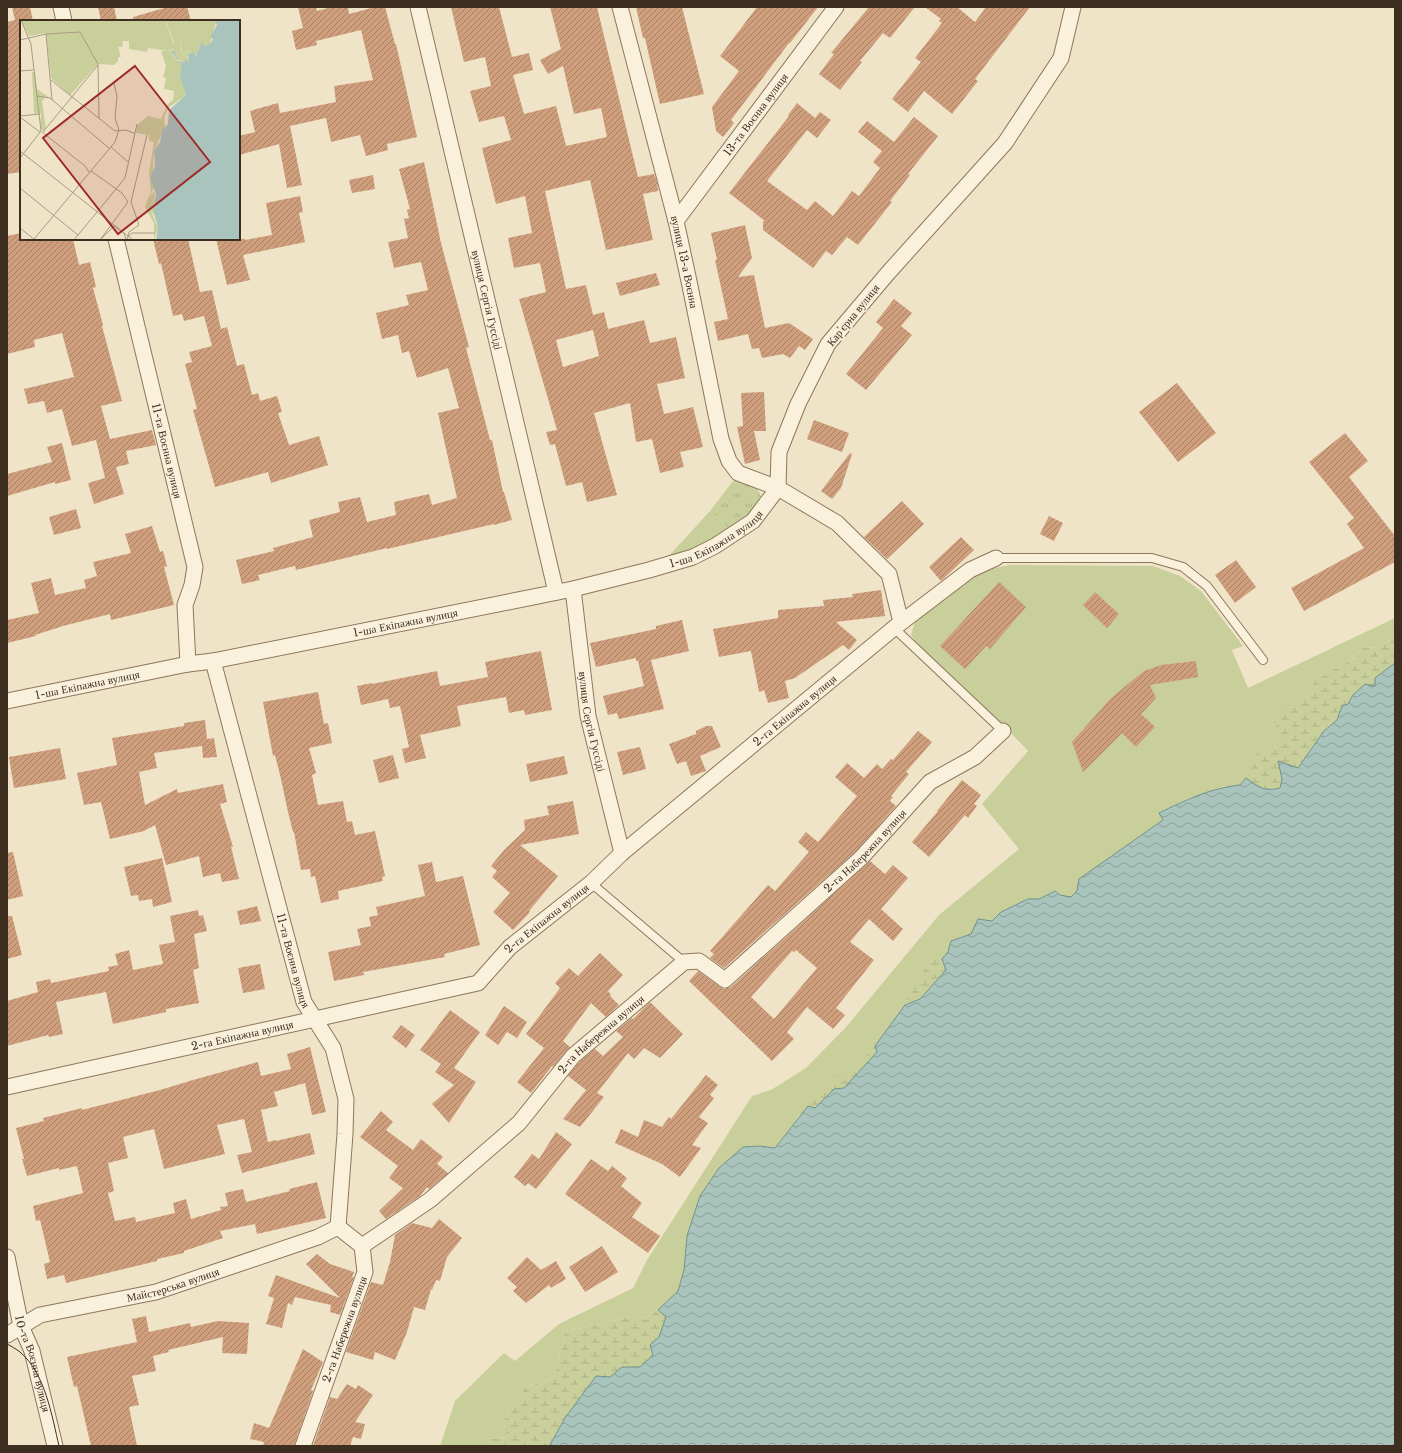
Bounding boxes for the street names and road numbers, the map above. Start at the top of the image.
street label: 13-та Воєнна вулиця [720,70,791,158]
street label: вулиця 13-а Воєнна [668,214,701,310]
street label: вулиця Сергія Гуссіді [469,249,506,351]
street label: Карʼєрна вулиця [824,281,882,349]
street label: 11-та Воєнна вулиця [149,402,185,500]
street label: 1-ша Екіпажна вулиця [668,507,766,571]
street label: 1-ша Екіпажна вулиця [352,605,459,640]
street label: 1-ша Екіпажна вулиця [34,667,141,702]
street label: вулиця Сергія Гуссіді [576,671,609,773]
street label: 2-га Екіпажна вулиця [750,672,839,749]
street label: 2-га Набережна вулиця [821,806,909,895]
street label: 2-га Екіпажна вулиця [501,880,592,956]
street label: 11-та Воєнна вулиця [274,912,313,1011]
street label: 2-га Набережна вулиця [555,992,647,1076]
street label: 2-га Екіпажна вулиця [190,1017,295,1053]
street label: Майстерська вулиця [125,1264,221,1305]
street label: 2-га Набережна вулиця [319,1274,370,1384]
street label: 10-та Воєнна вулиця [12,1314,54,1413]

